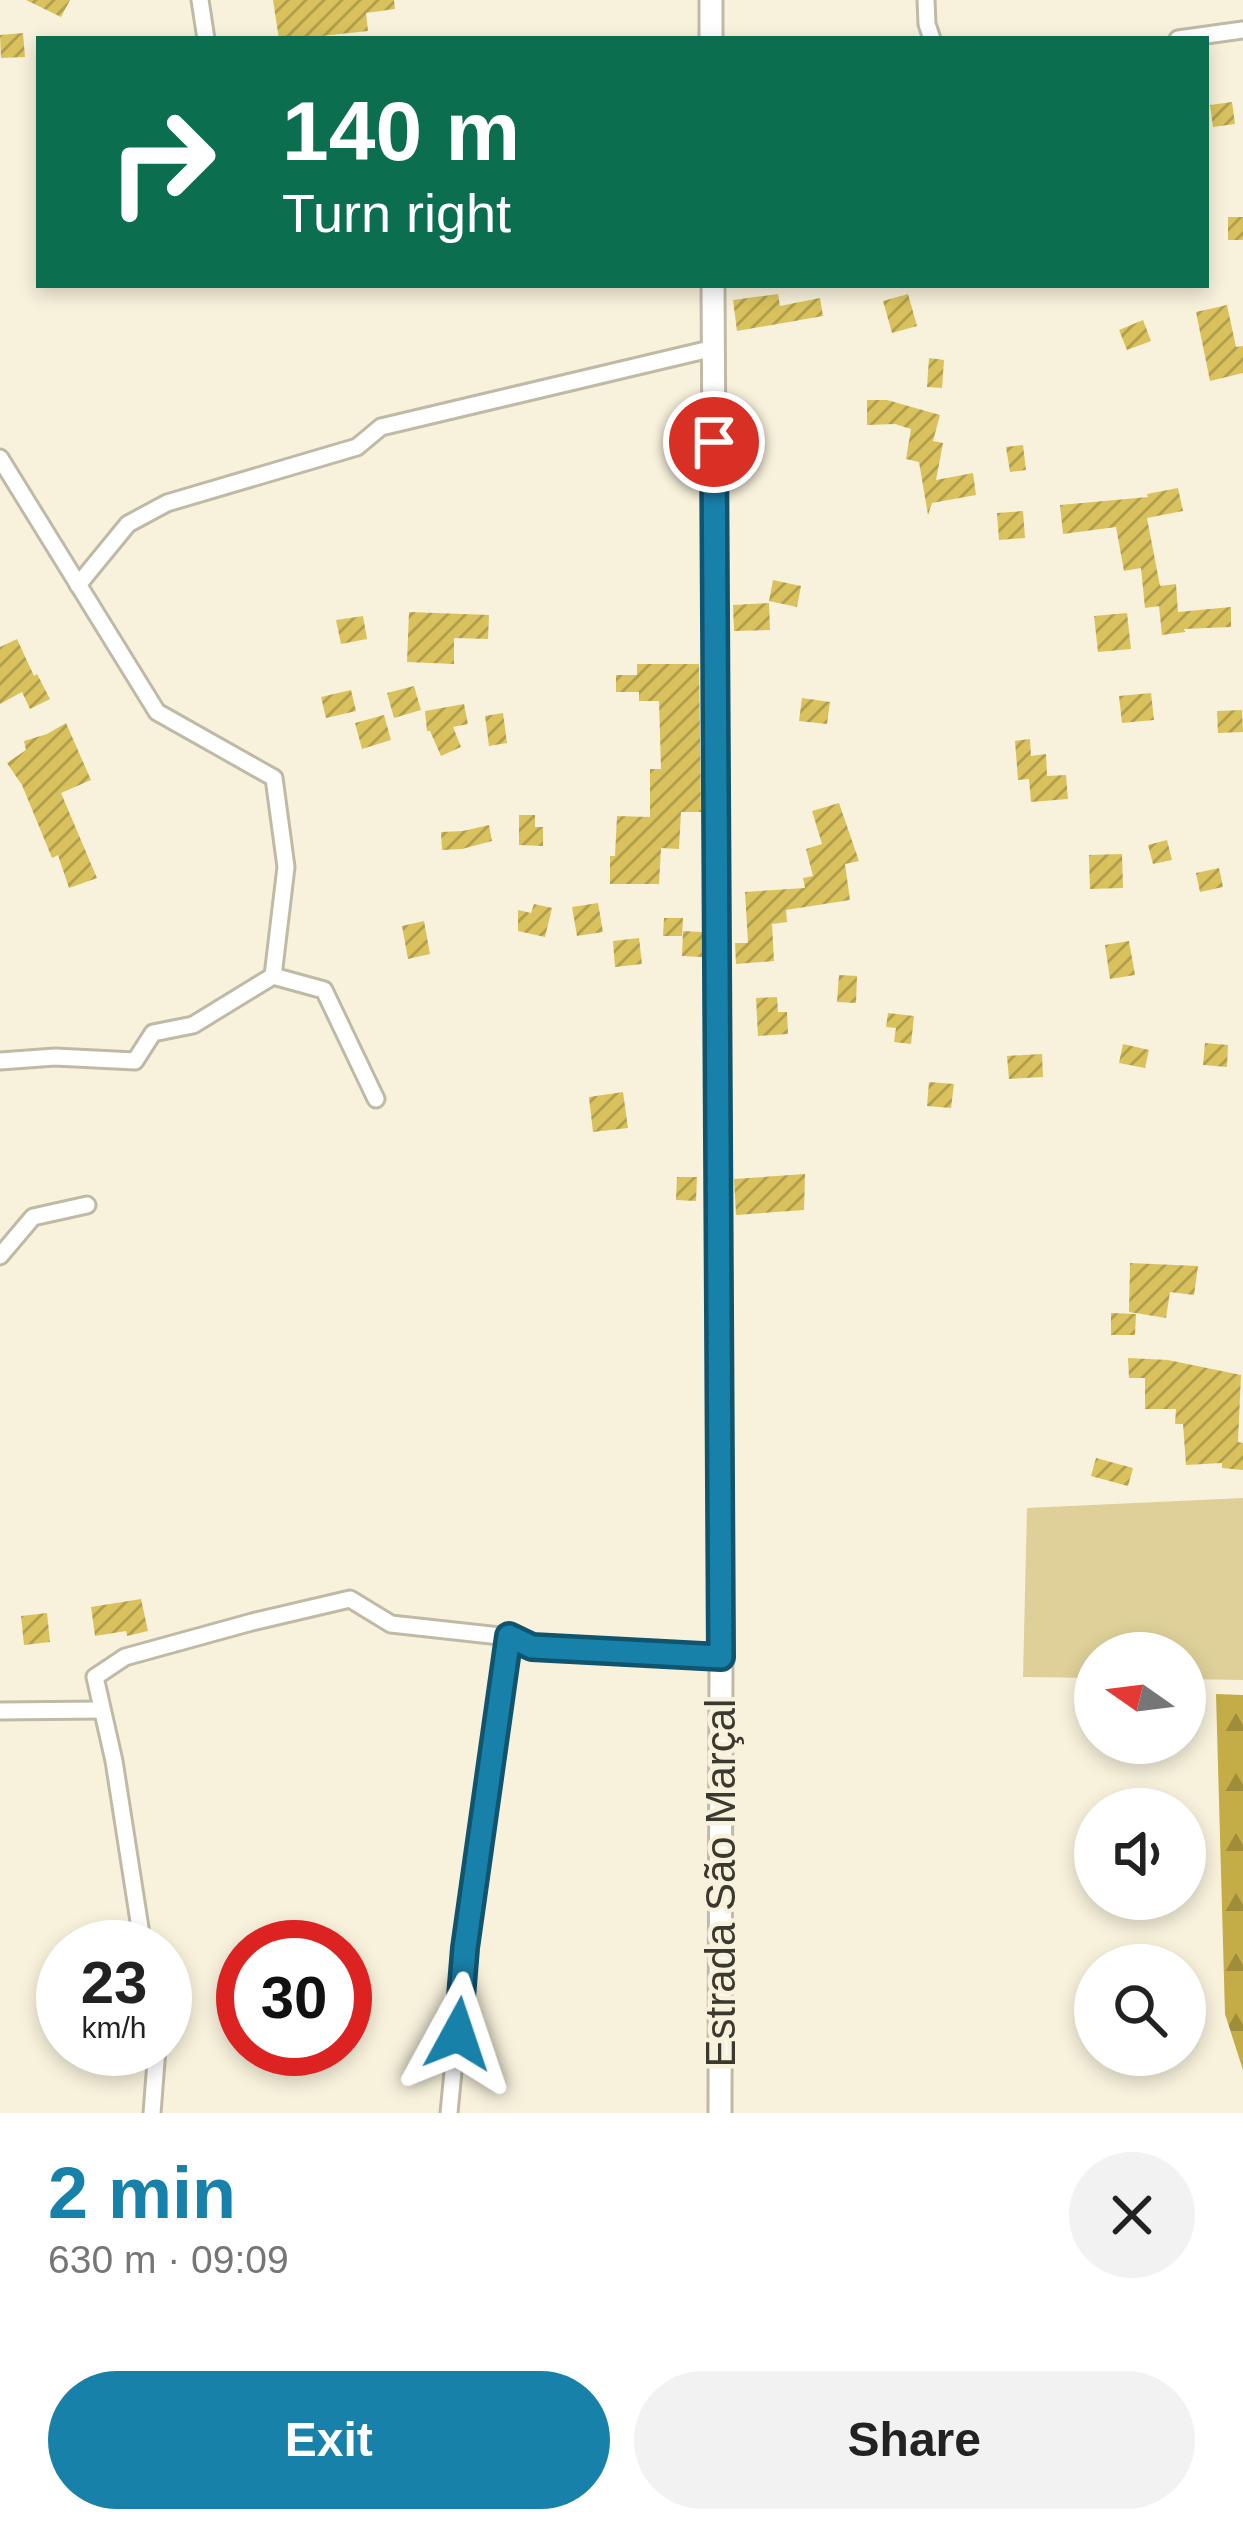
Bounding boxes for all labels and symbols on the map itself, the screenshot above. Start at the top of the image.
pin [663,391,765,493]
north arrow [1074,1632,1206,1764]
street label: Estrada São Marçal [697,1699,744,2067]
speed limit sign: 30 [216,1920,372,2076]
position arrow [395,1971,521,2097]

